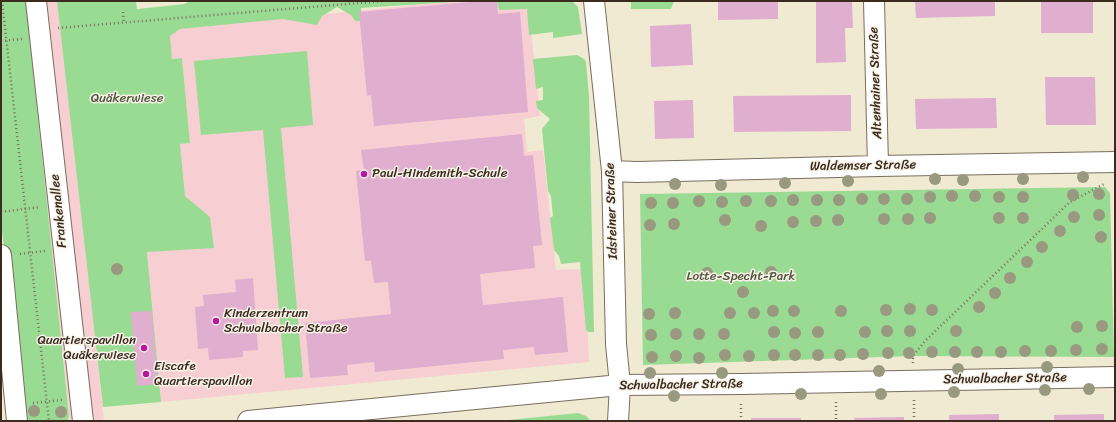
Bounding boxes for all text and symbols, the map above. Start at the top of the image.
street label: Altenhainer Straße [866,27,886,139]
park label: Quäkerwiese [91,91,163,107]
street label: Waldemser Straße [810,157,916,175]
street label: Idsteiner Straße [603,162,621,260]
place label: Paul-Hindemith-Schule [372,166,507,182]
marker: Paul-Hindemith-Schule [359,169,369,179]
street label: Frankenallee [47,173,71,249]
park label: Lotte-Specht-Park [686,269,796,285]
place label: Kinderzentrum Schwalbacher Straße [224,306,348,337]
marker: Kinderzentrum Schwalbacher Straße [211,316,221,326]
place label: Quartierspavillon Quäkerwiese [37,333,136,364]
marker: Quartierspavillon Quäkerwiese [139,343,149,353]
place label: Eiscafe Quartierspavillon [154,359,253,390]
marker: Eiscafe Quartierspavillon [141,369,151,379]
street label: Schwalbacher Straße [943,370,1067,388]
street label: Schwalbacher Straße [619,376,743,394]

